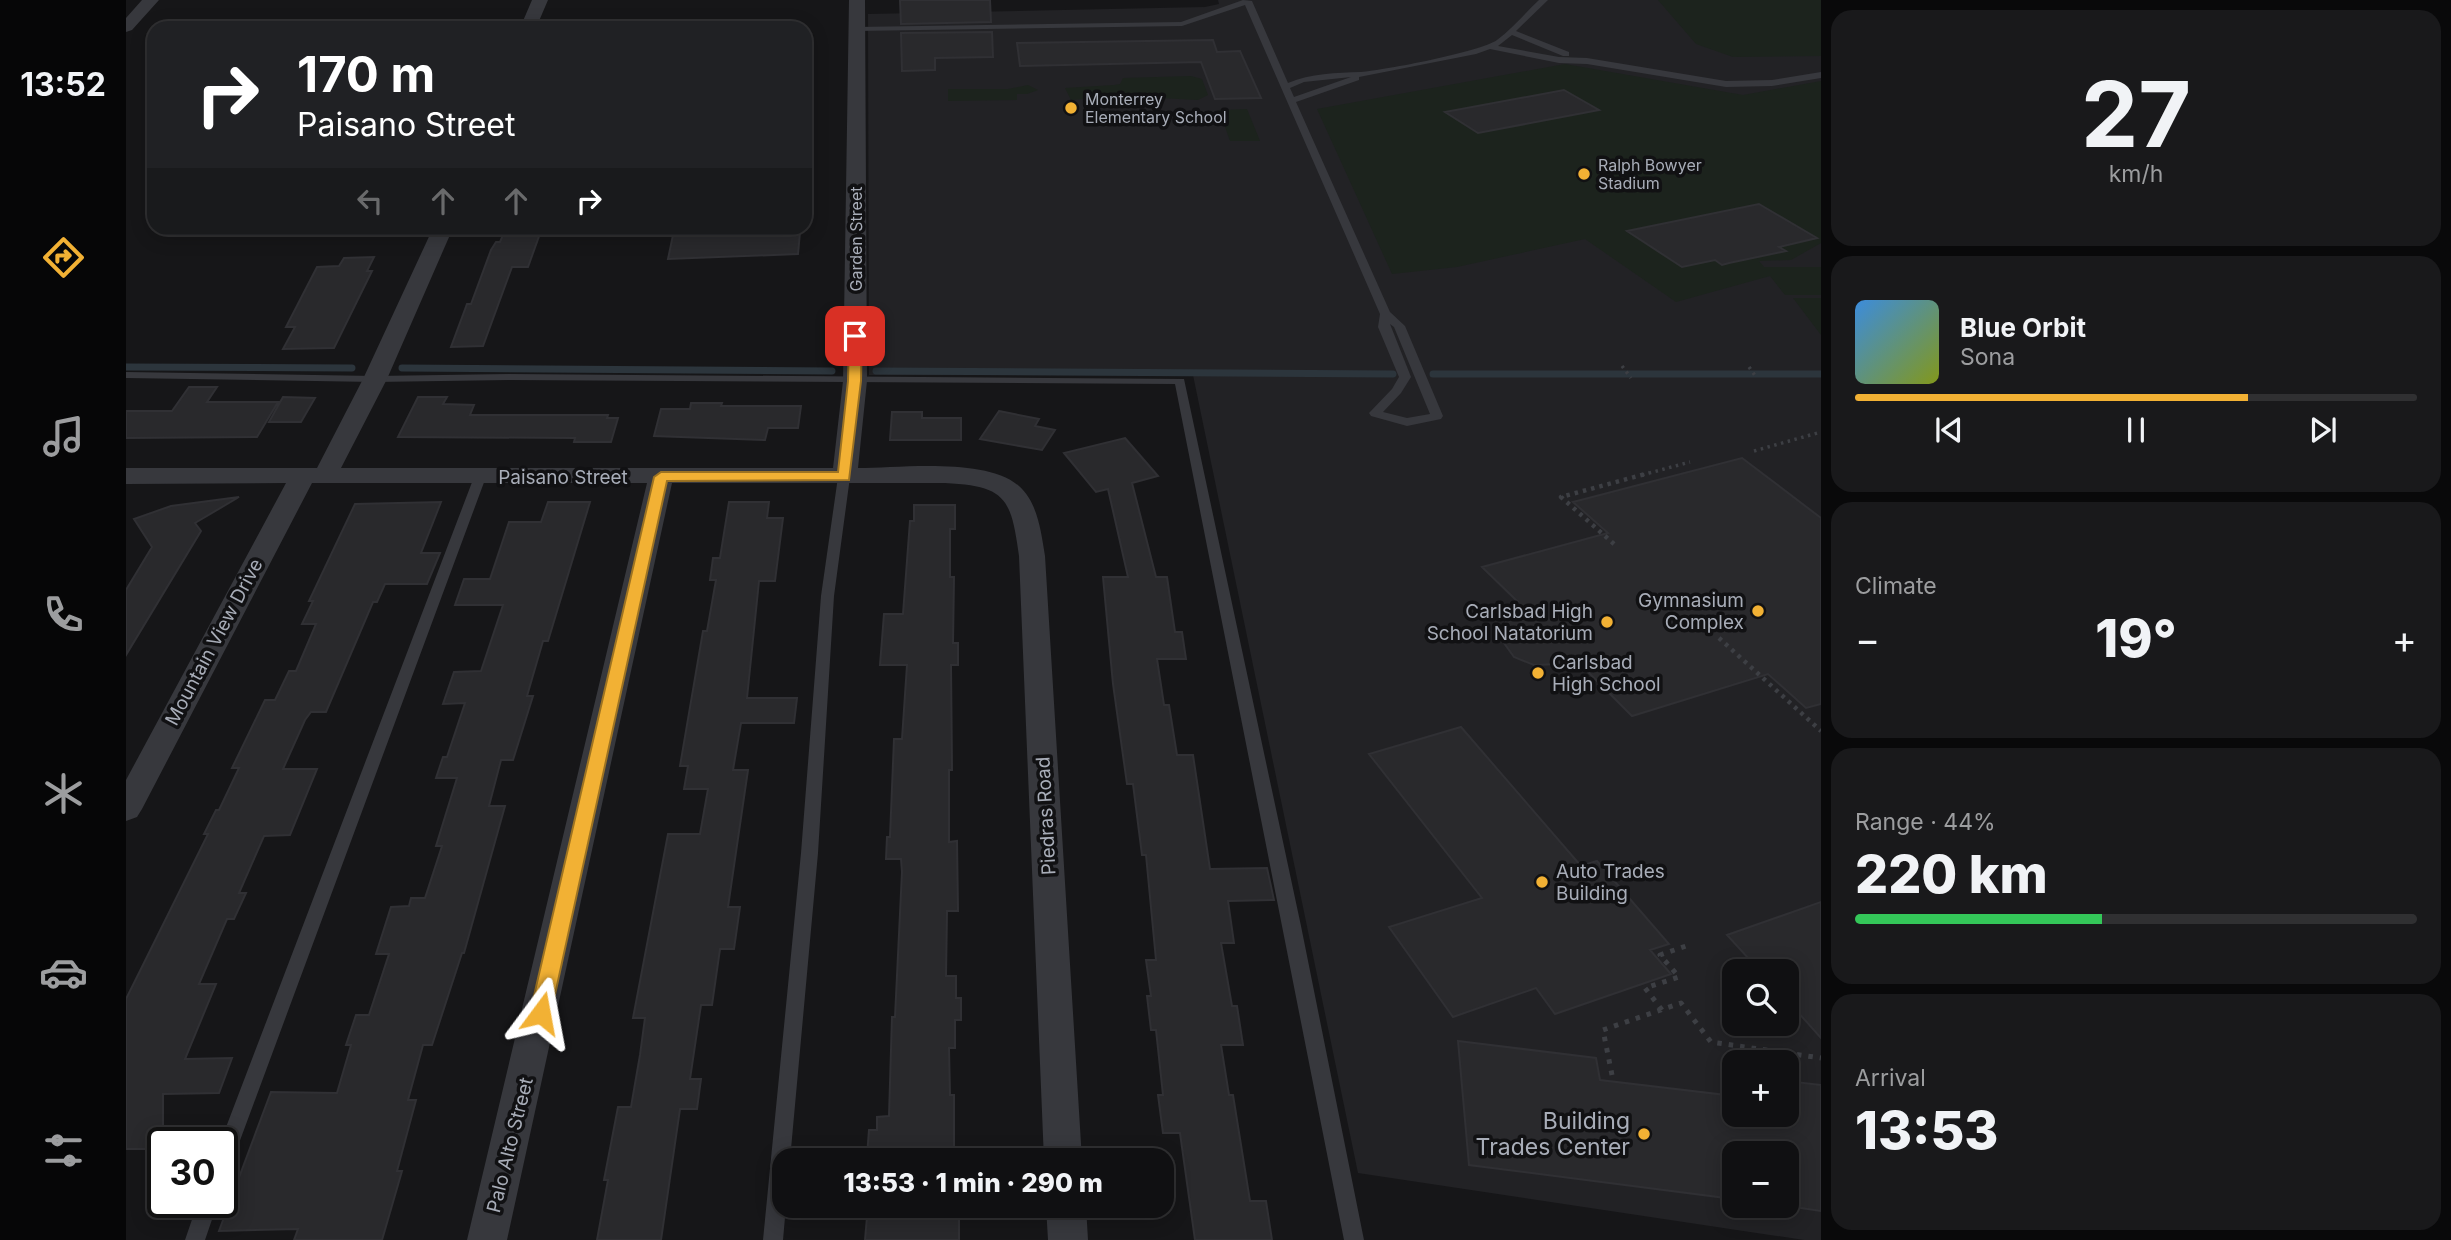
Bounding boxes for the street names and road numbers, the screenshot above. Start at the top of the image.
street label: Garden Street [846,187,866,291]
street label: Paisano Street [498,466,628,489]
street label: Mountain View Drive [160,555,268,729]
street label: Piedras Road [1031,756,1061,876]
street label: Palo Alto Street [482,1075,538,1215]

